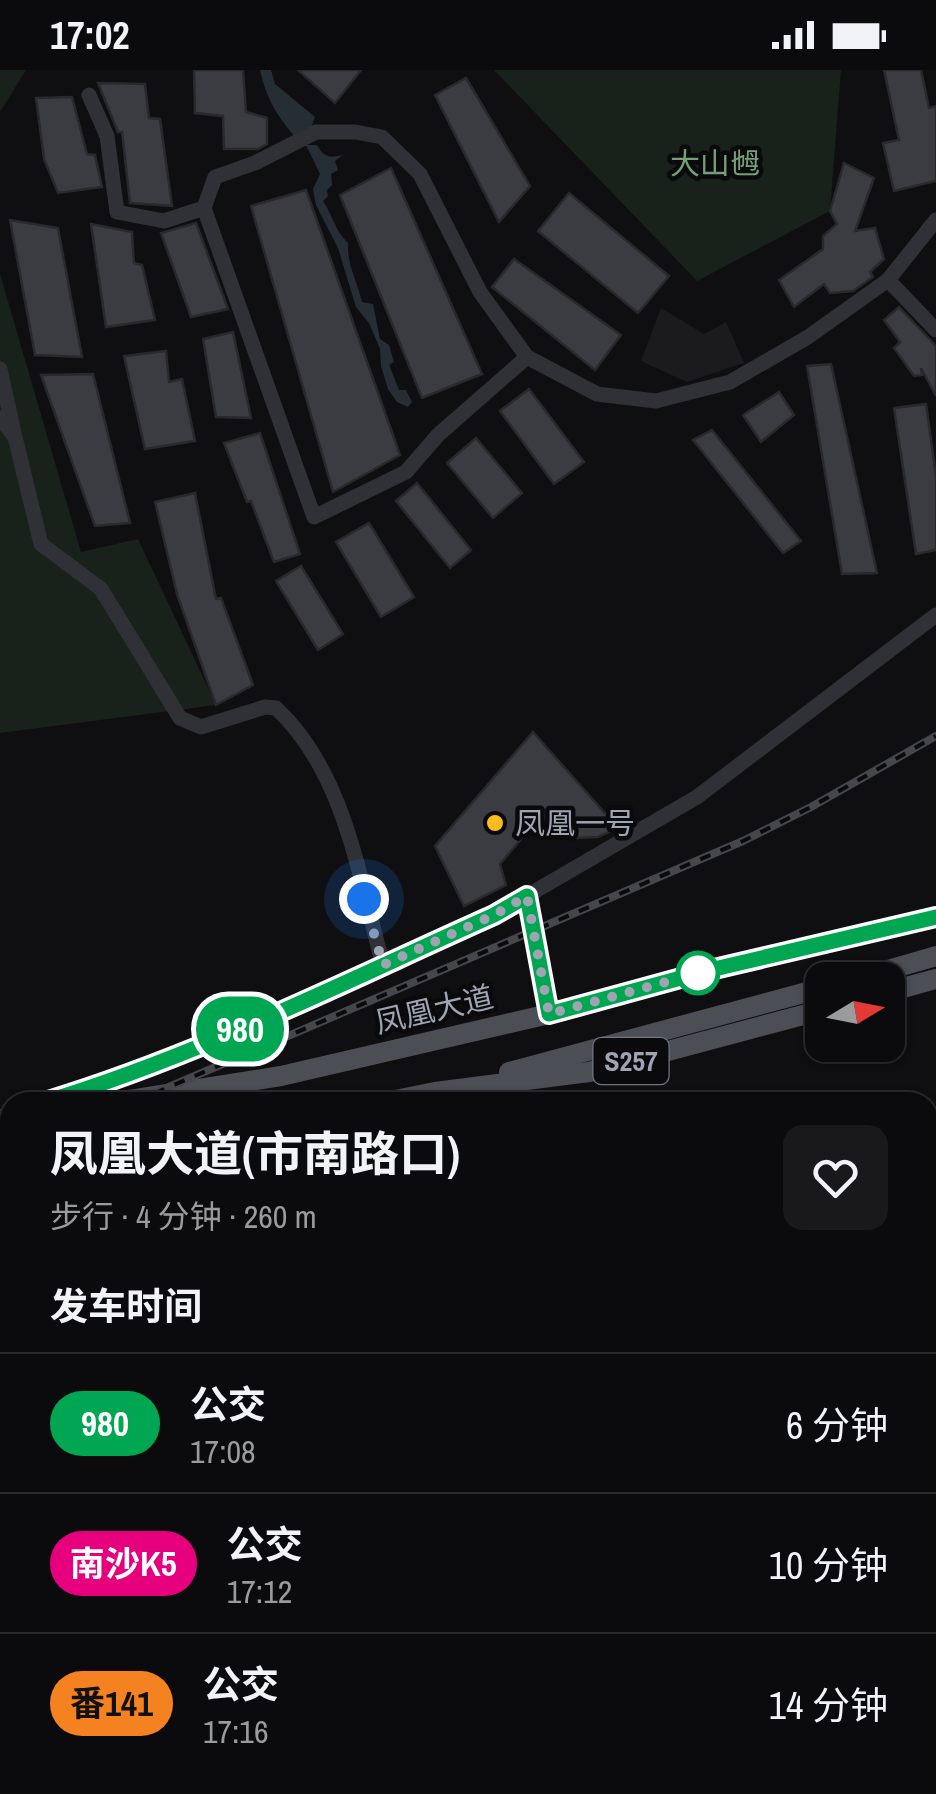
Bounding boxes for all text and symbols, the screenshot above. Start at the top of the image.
text: 17:02 [50,10,130,61]
park label: 大山乸 [670,143,760,183]
place label: 凤凰一号 [515,803,635,843]
marker: 凤凰一号 [484,812,506,834]
your location [339,874,389,924]
unlabelled marker [677,952,719,994]
north arrow [805,962,905,1062]
map controls [805,962,905,1062]
street label: 凤凰大道 [371,976,497,1042]
line badge: 980 [182,996,298,1062]
text: 980 [216,1006,264,1053]
road number: S257 [594,1038,668,1084]
text: 凤凰大道(市南路口) [50,1121,460,1186]
button: heart [783,1125,888,1230]
text: 步行 · 4 分钟 · 260 m [50,1195,317,1238]
text: 发车时间 [50,1281,202,1332]
text: 公交 [190,1379,266,1430]
text: 980 [81,1400,129,1447]
text: 6 分钟 [786,1400,888,1451]
text: 17:08 [190,1430,256,1473]
text: 公交 [227,1519,303,1570]
text: 南沙K5 [70,1540,177,1587]
text: 10 分钟 [769,1540,888,1591]
text: 17:12 [227,1570,292,1613]
text: 公交 [203,1659,279,1710]
text: 番141 [70,1680,153,1727]
text: 14 分钟 [769,1680,888,1731]
text: 17:16 [203,1710,269,1753]

